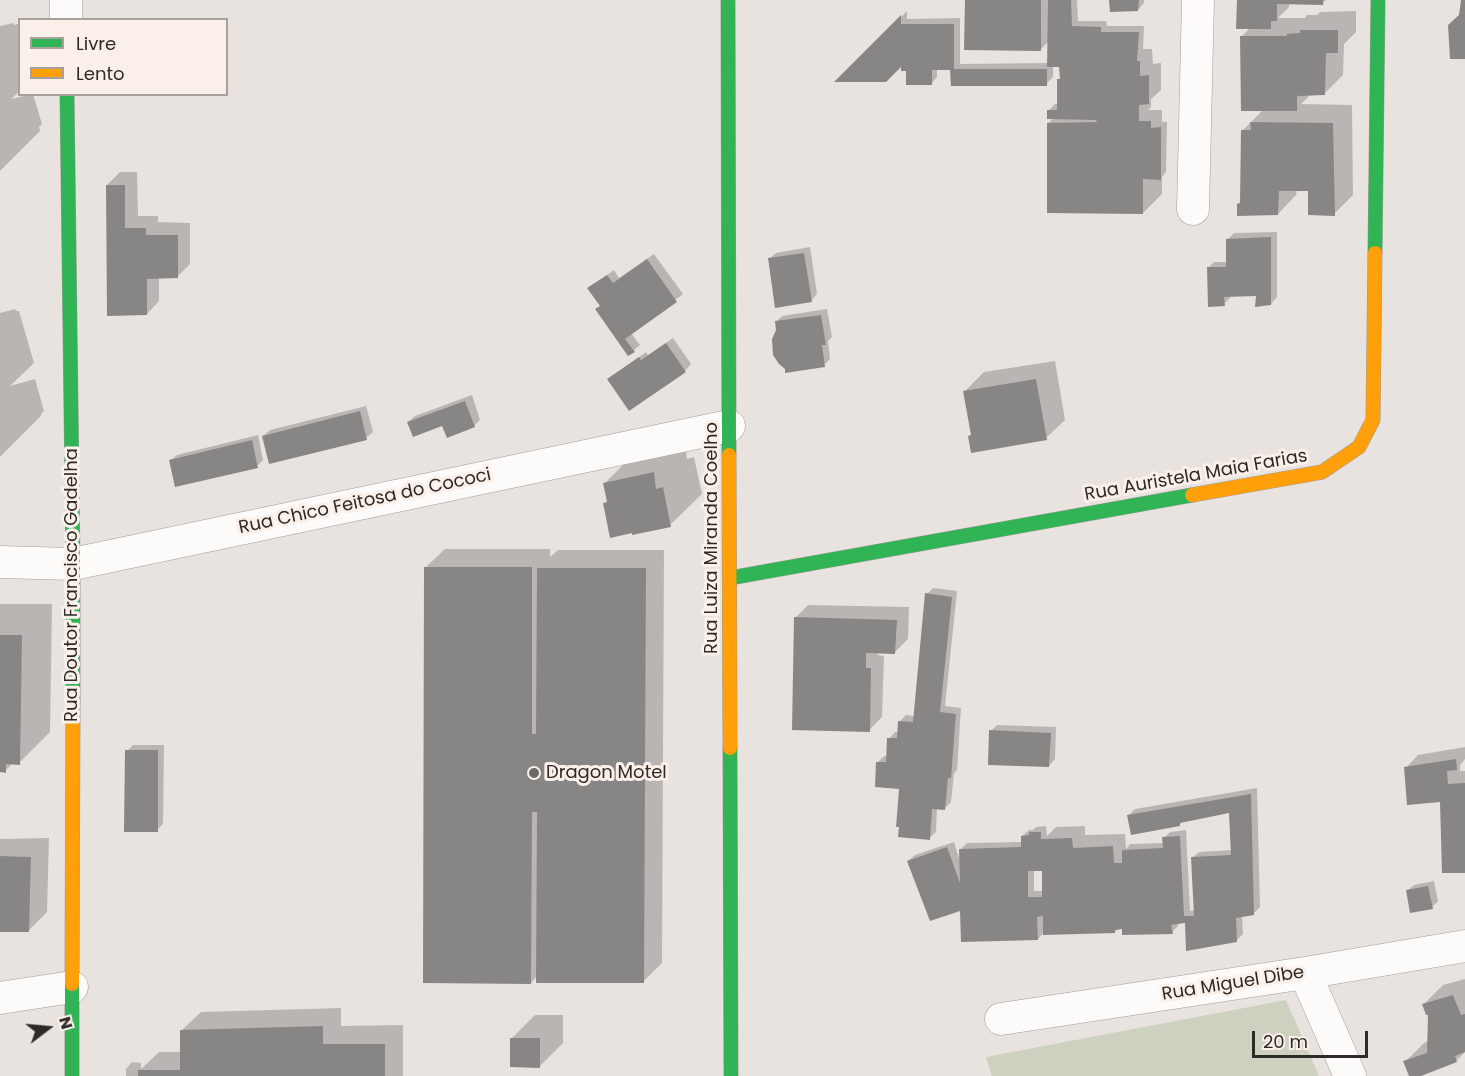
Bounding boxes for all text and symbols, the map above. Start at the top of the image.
legend [18,18,228,96]
text: Livre [76,31,116,56]
text: Lento [76,61,125,86]
street label: Rua Luiza Miranda Coelho [701,422,723,654]
street label: Rua Auristela Maia Farias [1083,446,1309,506]
street label: Rua Doutor Francisco Gadelha [61,448,83,722]
street label: Rua Chico Feitosa do Cococi [237,465,493,539]
place label: Dragon Motel [546,762,667,784]
marker: Dragon Motel [527,766,541,780]
street label: Rua Miguel Dibe [1160,962,1306,1006]
north arrow [18,998,78,1058]
text: N [53,1014,78,1032]
scale bar [1255,1019,1370,1057]
text: 20 m [1263,1029,1308,1054]

